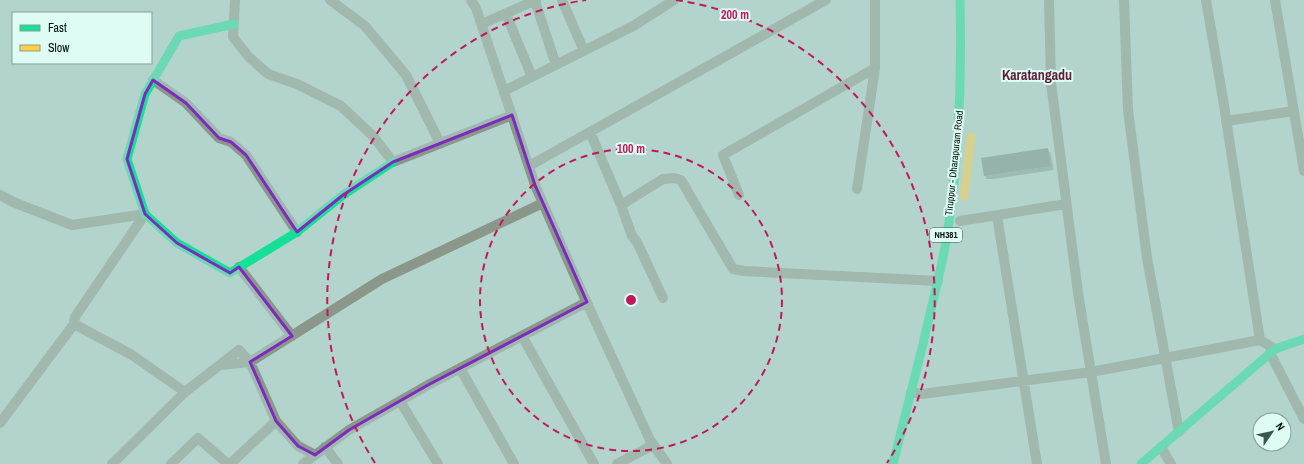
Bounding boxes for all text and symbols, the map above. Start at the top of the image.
text: 200 m [721,7,749,23]
legend [12,12,152,64]
text: Fast [48,20,67,36]
text: Slow [48,40,70,56]
district label: Karatangadu [1002,66,1072,84]
street label: Tiruppur - Dharapuram Road [942,110,966,216]
text: 100 m [617,141,645,157]
road number: NH381 [930,228,962,242]
centre of rings [624,293,638,307]
north arrow [1252,412,1292,452]
text: N [1273,420,1288,433]

